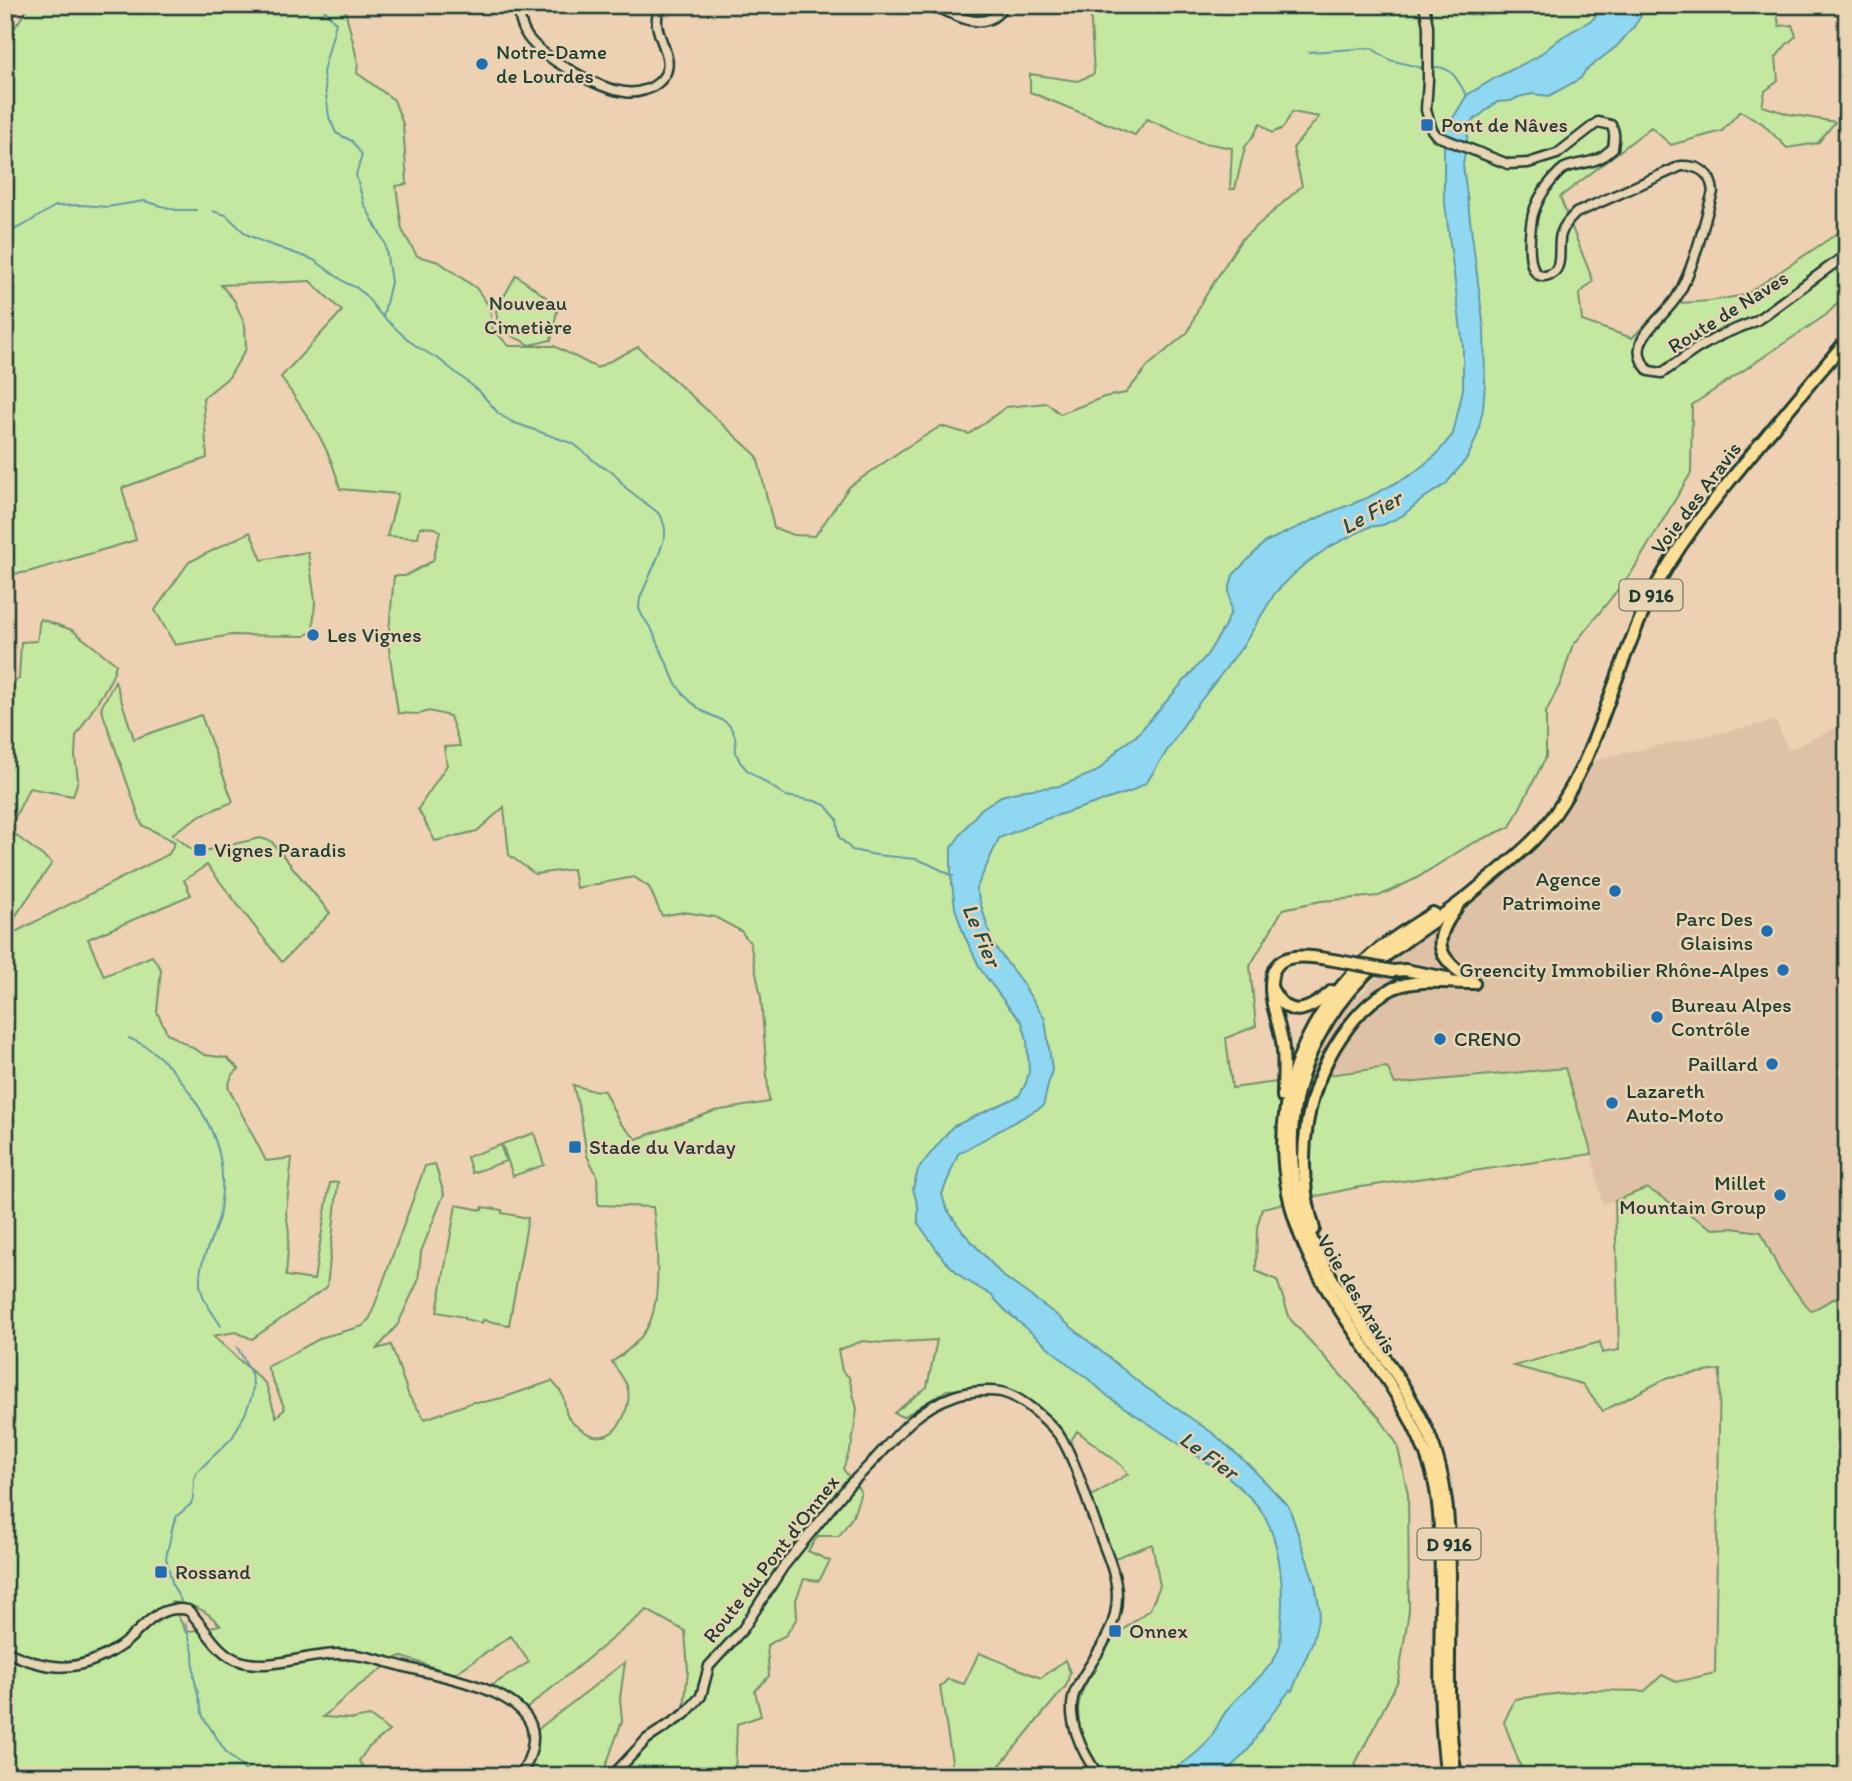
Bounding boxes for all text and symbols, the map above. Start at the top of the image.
place label: Notre-Dame de Lourdes [496,39,607,88]
marker: Notre-Dame de Lourdes [474,56,490,72]
place label: Pont de Nâves [1441,112,1568,137]
marker: Pont de Nâves [1419,117,1435,133]
street label: Route de Naves [1663,265,1793,359]
park label: Nouveau Cimetière [484,290,572,339]
street label: Voie des Aravis [1645,436,1746,559]
water label: Le Fier [1335,482,1409,540]
road number: D 916 [1620,580,1682,610]
place label: Les Vignes [327,622,421,647]
marker: Les Vignes [305,627,321,643]
place label: Vignes Paradis [214,837,346,862]
marker: Vignes Paradis [192,842,208,858]
place label: Agence Patrimoine [1502,866,1601,915]
marker: Agence Patrimoine [1607,883,1623,899]
water label: Le Fier [956,899,1009,973]
place label: Parc Des Glaisins [1675,906,1753,955]
marker: Parc Des Glaisins [1759,923,1775,939]
place label: Greencity Immobilier Rhône-Alpes [1459,957,1769,982]
marker: Greencity Immobilier Rhône-Alpes [1775,962,1791,978]
place label: Bureau Alpes Contrôle [1671,992,1792,1041]
marker: Bureau Alpes Contrôle [1649,1009,1665,1025]
place label: CRENO [1454,1026,1521,1051]
marker: CRENO [1432,1031,1448,1047]
place label: Paillard [1688,1051,1758,1076]
marker: Paillard [1764,1056,1780,1072]
place label: Lazareth Auto-Moto [1626,1078,1724,1127]
marker: Lazareth Auto-Moto [1604,1095,1620,1111]
place label: Stade du Varday [589,1134,736,1159]
marker: Stade du Varday [567,1139,583,1155]
place label: Millet Mountain Group [1619,1170,1766,1219]
marker: Millet Mountain Group [1772,1187,1788,1203]
street label: Voie des Aravis [1312,1230,1403,1358]
water label: Le Fier [1174,1424,1246,1487]
street label: Route du Pont d'Onnex [697,1470,844,1648]
road number: D 916 [1418,1528,1480,1560]
place label: Rossand [175,1559,251,1584]
marker: Rossand [153,1564,169,1580]
place label: Onnex [1129,1618,1188,1643]
marker: Onnex [1107,1623,1123,1639]

